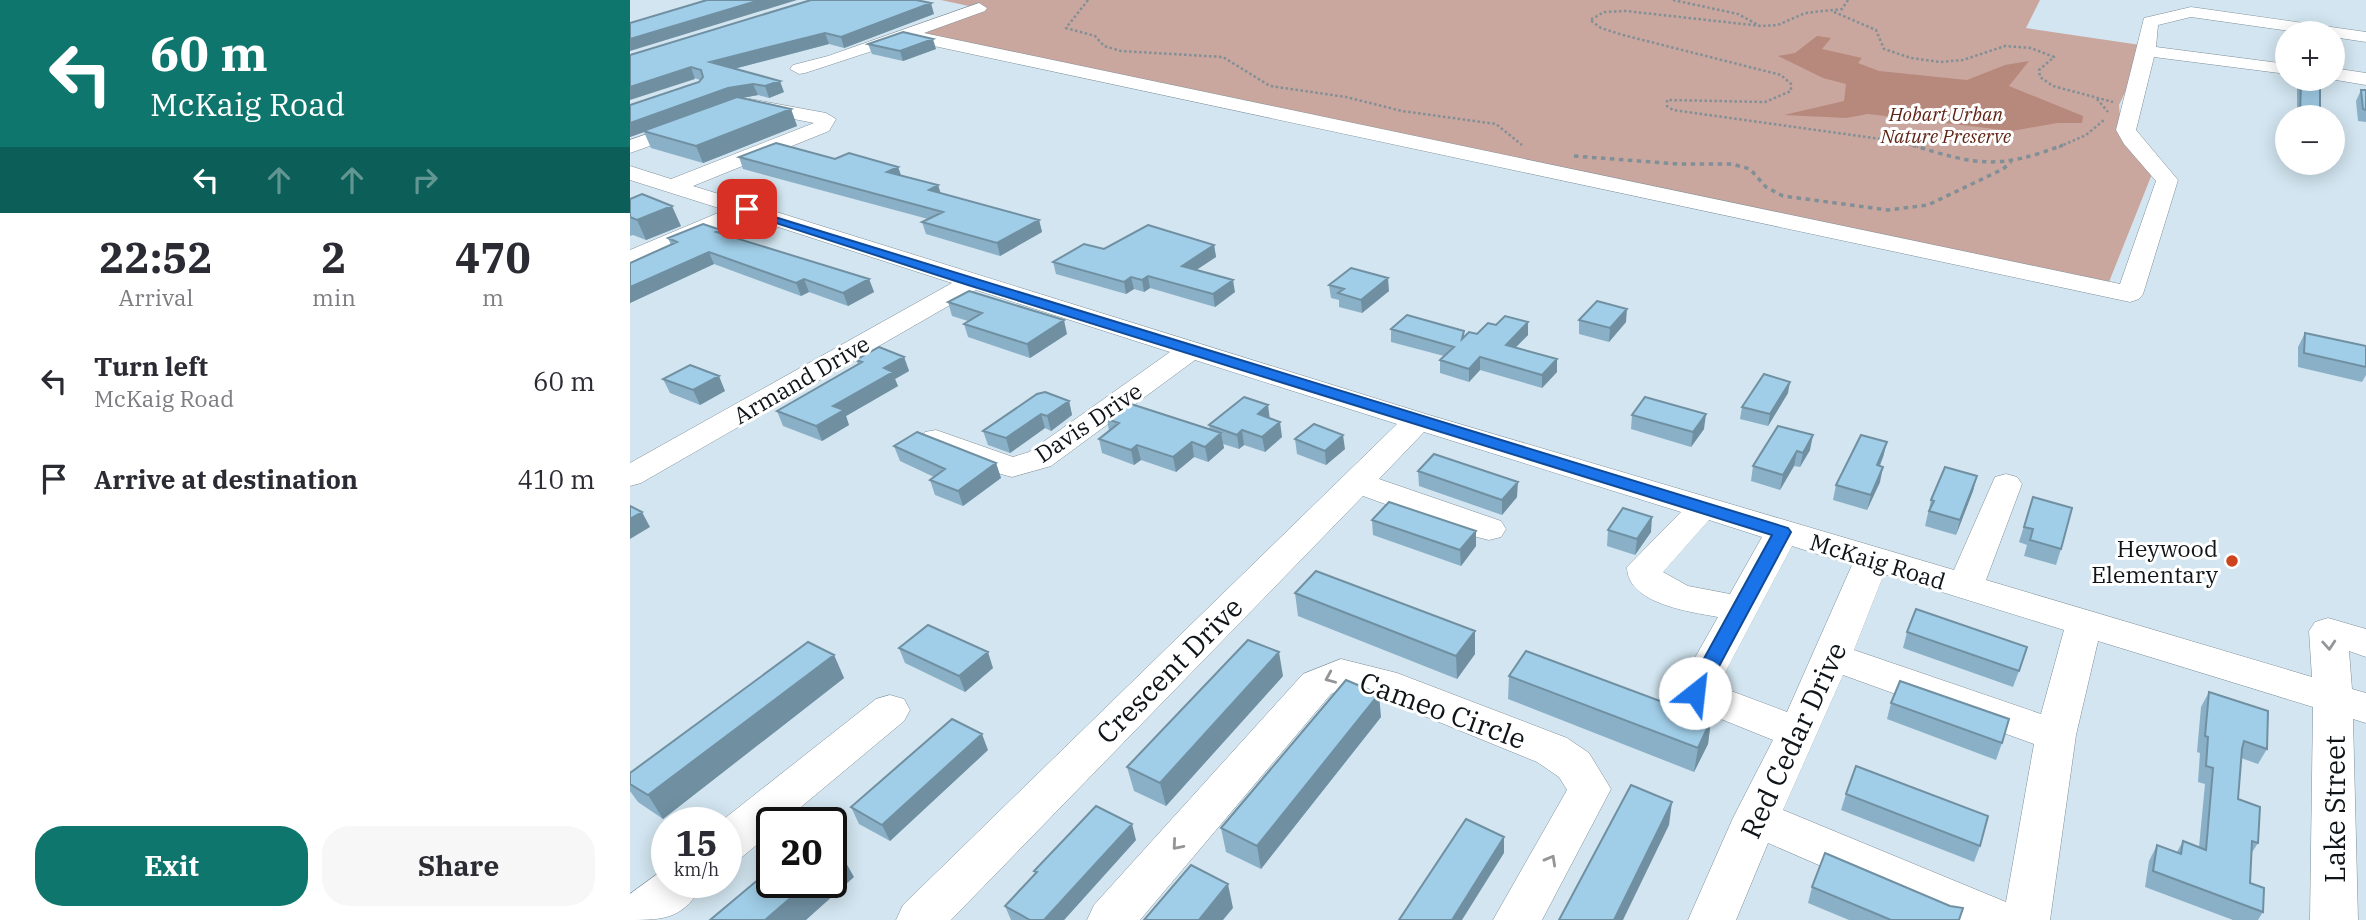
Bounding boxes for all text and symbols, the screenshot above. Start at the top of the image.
text: 60 m [150,21,268,84]
map controls [2275,21,2345,175]
button: + [2275,21,2345,91]
icon: left [35,28,126,119]
text: McKaig Road [150,83,345,125]
park label: Hobart Urban Nature Preserve [1880,102,2012,148]
button: − [2275,105,2345,175]
icon: left [187,161,225,199]
icon: ahead [260,161,298,199]
icon: ahead [333,161,371,199]
icon: right [406,161,444,199]
pin [717,179,777,239]
icon: arrive [728,190,766,228]
text: 22:52 [99,230,213,285]
text: 2 [321,230,347,285]
text: 470 [455,230,531,285]
text: Arrival [119,282,193,312]
text: min [312,282,356,312]
text: m [482,282,504,312]
street label: Armand Drive [727,328,875,430]
text: Turn left [94,349,208,383]
icon: left [35,362,73,400]
text: 60 m [533,364,595,398]
street label: Davis Drive [1029,375,1147,469]
text: McKaig Road [94,383,234,413]
icon: arrive [35,460,73,498]
text: Arrive at destination [94,462,358,496]
text: 410 m [517,462,595,496]
street label: McKaig Road [1807,526,1950,596]
place label: Heywood Elementary [2091,533,2219,589]
marker: Heywood Elementary [2224,553,2240,569]
street label: Crescent Drive [1088,589,1250,751]
street label: Red Cedar Drive [1731,636,1855,844]
one-way arrow [2321,639,2336,650]
position arrow [1658,656,1732,730]
street label: Cameo Circle [1355,663,1531,757]
one-way arrow [1325,670,1337,684]
street label: Lake Street [2316,735,2353,883]
speed limit sign: 20 [756,807,847,898]
text: 15 [675,820,718,866]
button: Exit [35,826,308,906]
button: Share [322,826,595,906]
one-way arrow [1173,837,1185,850]
one-way arrow [1543,855,1556,868]
text: km/h [674,858,719,881]

